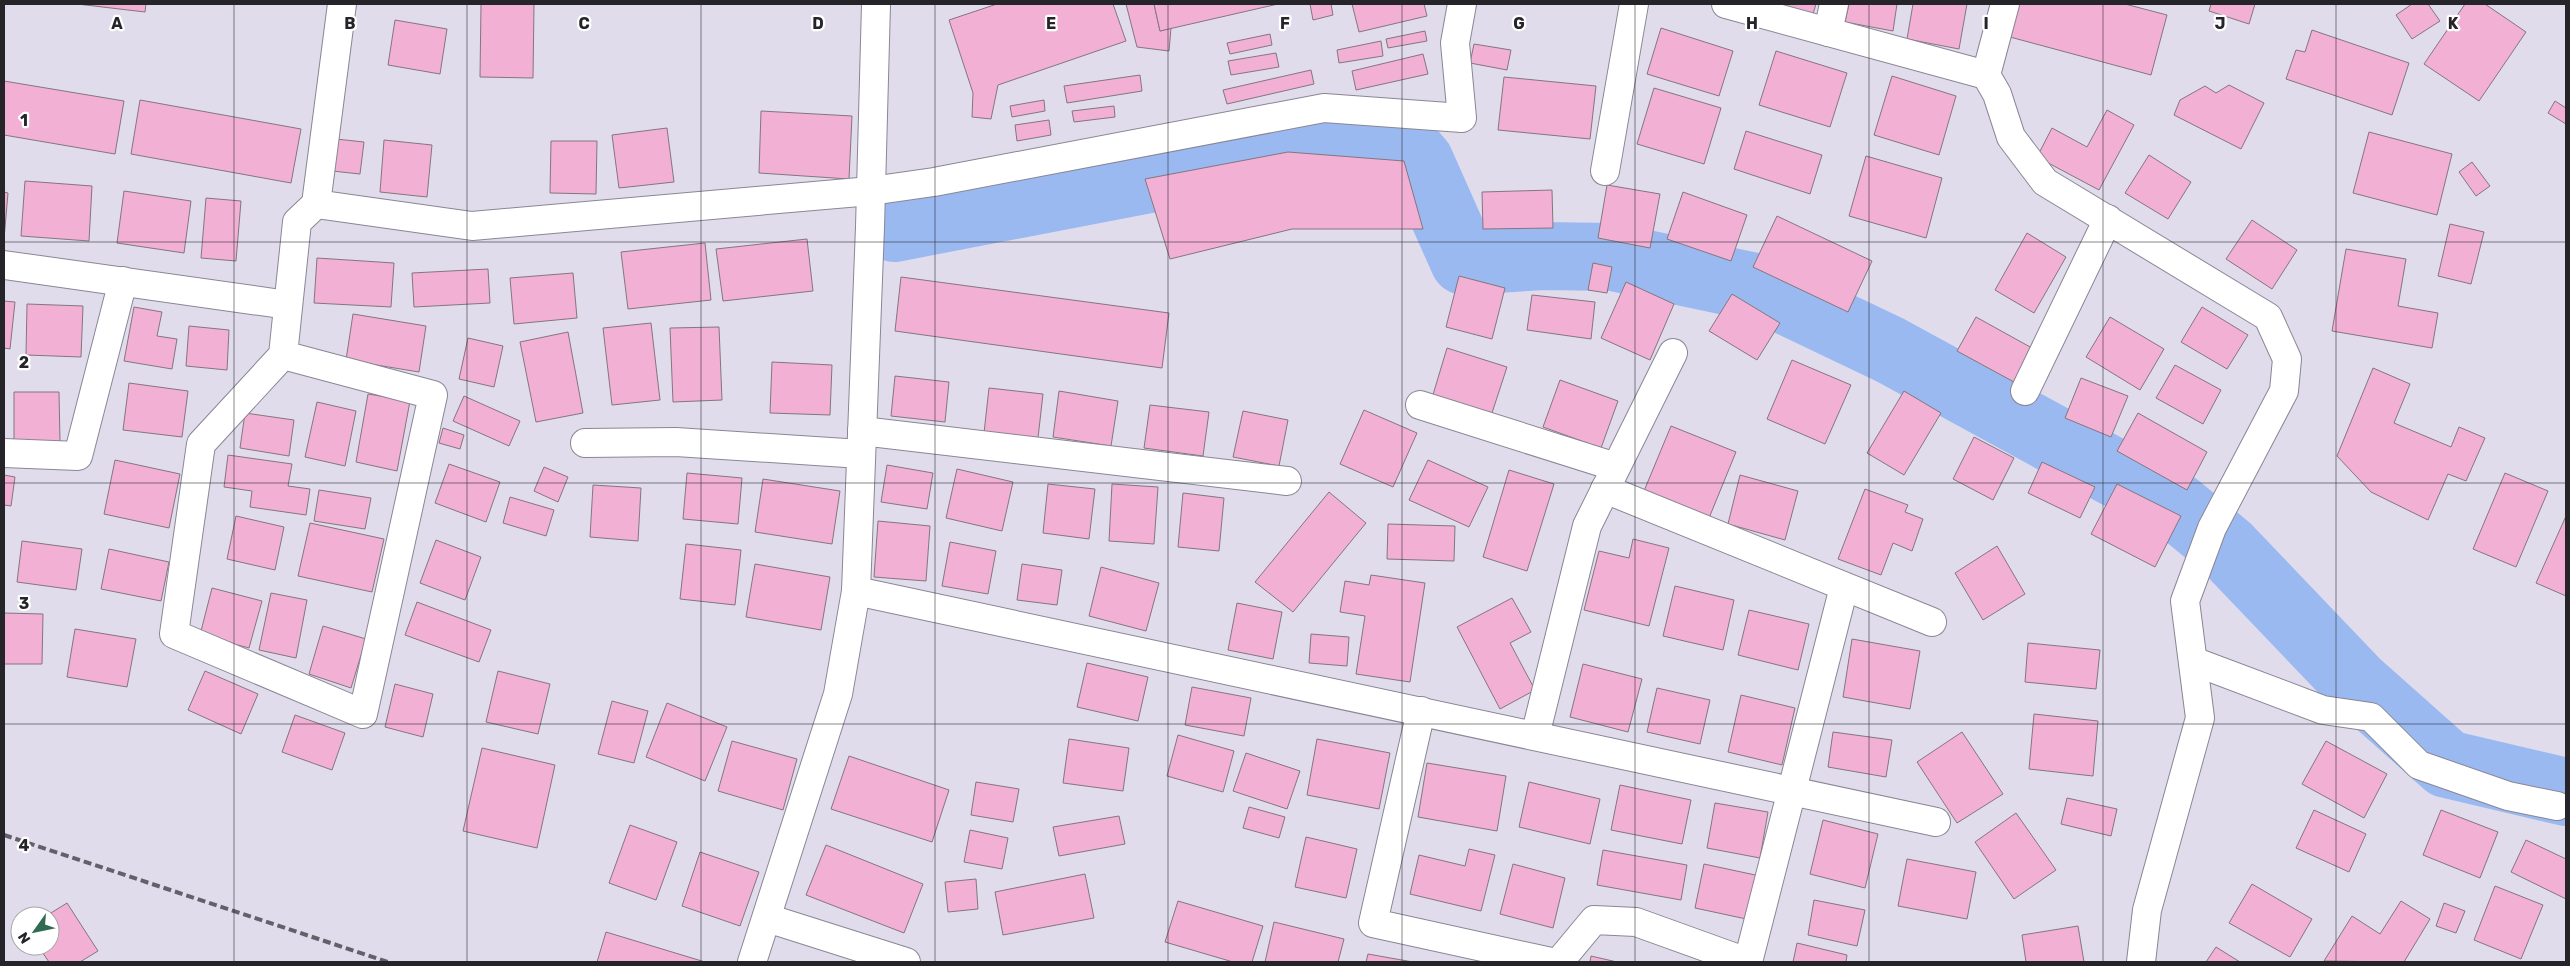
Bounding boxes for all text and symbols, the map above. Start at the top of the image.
text: A [111,14,123,33]
text: B [344,14,356,33]
text: C [578,14,590,33]
text: D [812,14,824,33]
text: E [1046,14,1056,33]
text: F [1280,14,1290,33]
text: G [1513,14,1525,33]
text: H [1746,14,1758,33]
text: I [1983,14,1989,33]
text: J [2215,14,2225,33]
text: K [2448,14,2459,33]
text: 1 [20,111,28,130]
text: 2 [19,353,29,372]
text: 3 [19,594,29,613]
text: 4 [19,836,30,855]
north arrow [10,906,60,956]
text: N [15,929,34,947]

